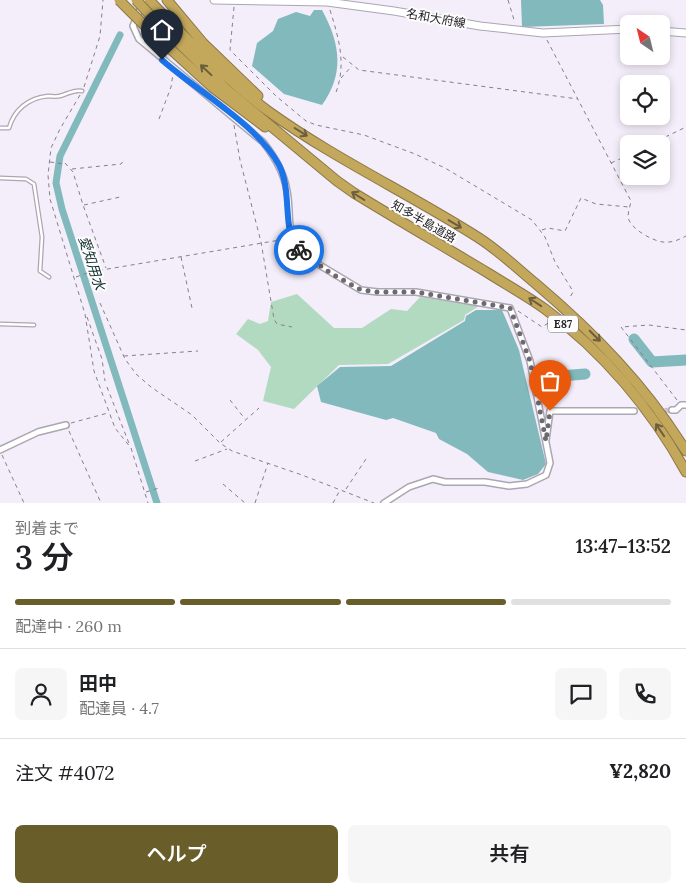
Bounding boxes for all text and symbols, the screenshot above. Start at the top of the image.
street label: 名和大府線 [405,5,467,31]
pin [141,9,183,60]
north arrow [620,15,670,65]
map controls [620,15,670,185]
icon: home [148,16,176,44]
one-way arrow [199,64,212,76]
button: locate [620,75,670,125]
one-way arrow [293,128,307,138]
button: layers [620,135,670,185]
one-way arrow [351,190,365,201]
street label: 知多半島道路 [389,197,459,245]
one-way arrow [447,220,461,230]
courier [274,225,324,275]
water label: 愛知用水 [75,234,110,294]
icon: bike [285,236,313,264]
one-way arrow [528,297,542,307]
road number: E87 [548,316,578,332]
one-way arrow [589,330,602,342]
pin [529,360,571,411]
icon: bag [536,367,564,395]
one-way arrow [655,424,665,438]
text: 到着まで [15,518,79,538]
text: 13:47–13:52 [575,534,671,558]
text: 3 分 [15,537,73,578]
text: 配達中 · 260 m [15,616,122,636]
button: person [15,668,67,720]
button: chat [555,668,607,720]
button: phone [619,668,671,720]
text: 田中 [79,671,117,695]
text: 配達員 · 4.7 [79,698,159,718]
text: ¥2,820 [609,759,671,783]
text: 注文 #4072 [15,761,114,785]
button: ヘルプ [15,825,338,883]
button: 共有 [348,825,671,883]

